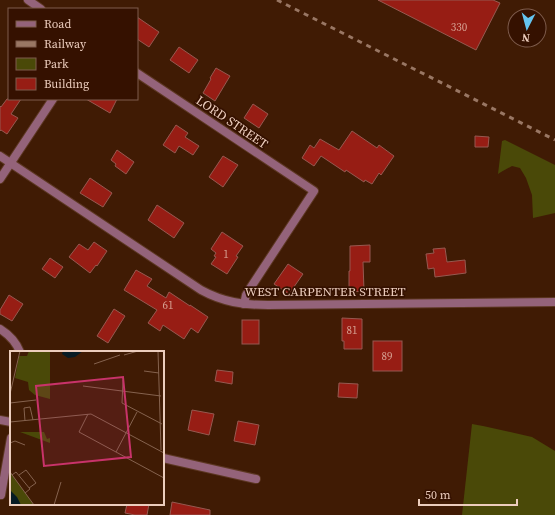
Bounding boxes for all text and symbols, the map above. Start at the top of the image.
legend [8,8,138,100]
north arrow [507,8,547,48]
text: Road [44,16,71,32]
house number: 330 [451,20,468,35]
text: N [521,30,531,45]
text: Railway [44,36,87,52]
text: Park [44,56,69,72]
text: Building [44,76,89,92]
street label: LORD STREET [193,92,271,152]
house number: 1 [223,247,229,262]
street label: WEST CARPENTER STREET [244,283,406,300]
house number: 61 [163,298,174,313]
house number: 81 [347,323,358,338]
house number: 89 [382,349,393,364]
inset map [10,351,164,505]
scale bar [419,481,517,507]
text: 50 m [425,487,451,503]

